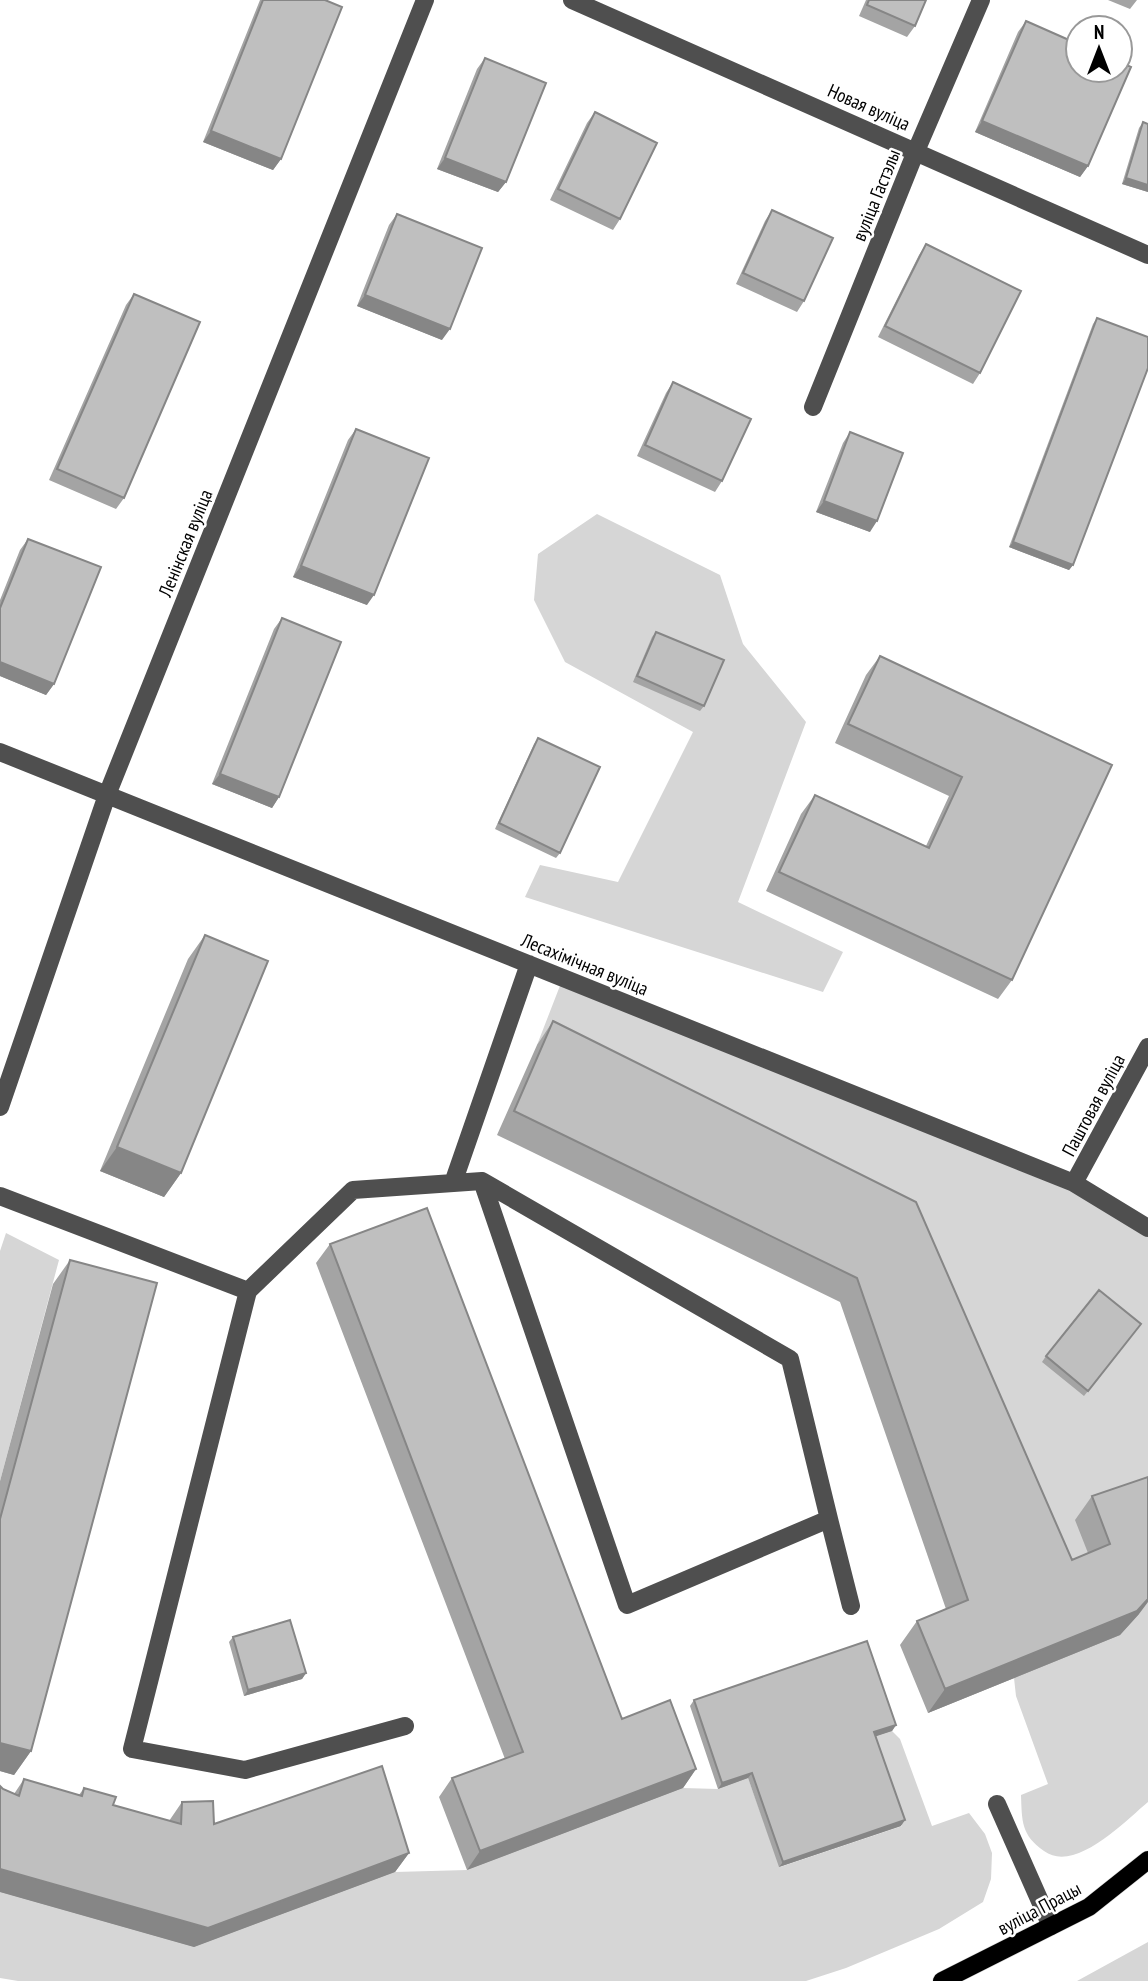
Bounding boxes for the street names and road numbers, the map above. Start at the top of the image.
street label: Новая вуліца [824,78,914,136]
street label: вуліца Гастэлы [847,146,905,244]
street label: Ленінская вуліца [152,486,217,601]
street label: Лесахімічная вуліца [517,927,652,1000]
street label: Паштовая вуліца [1056,1050,1130,1160]
street label: вуліца Працы [993,1876,1085,1940]

